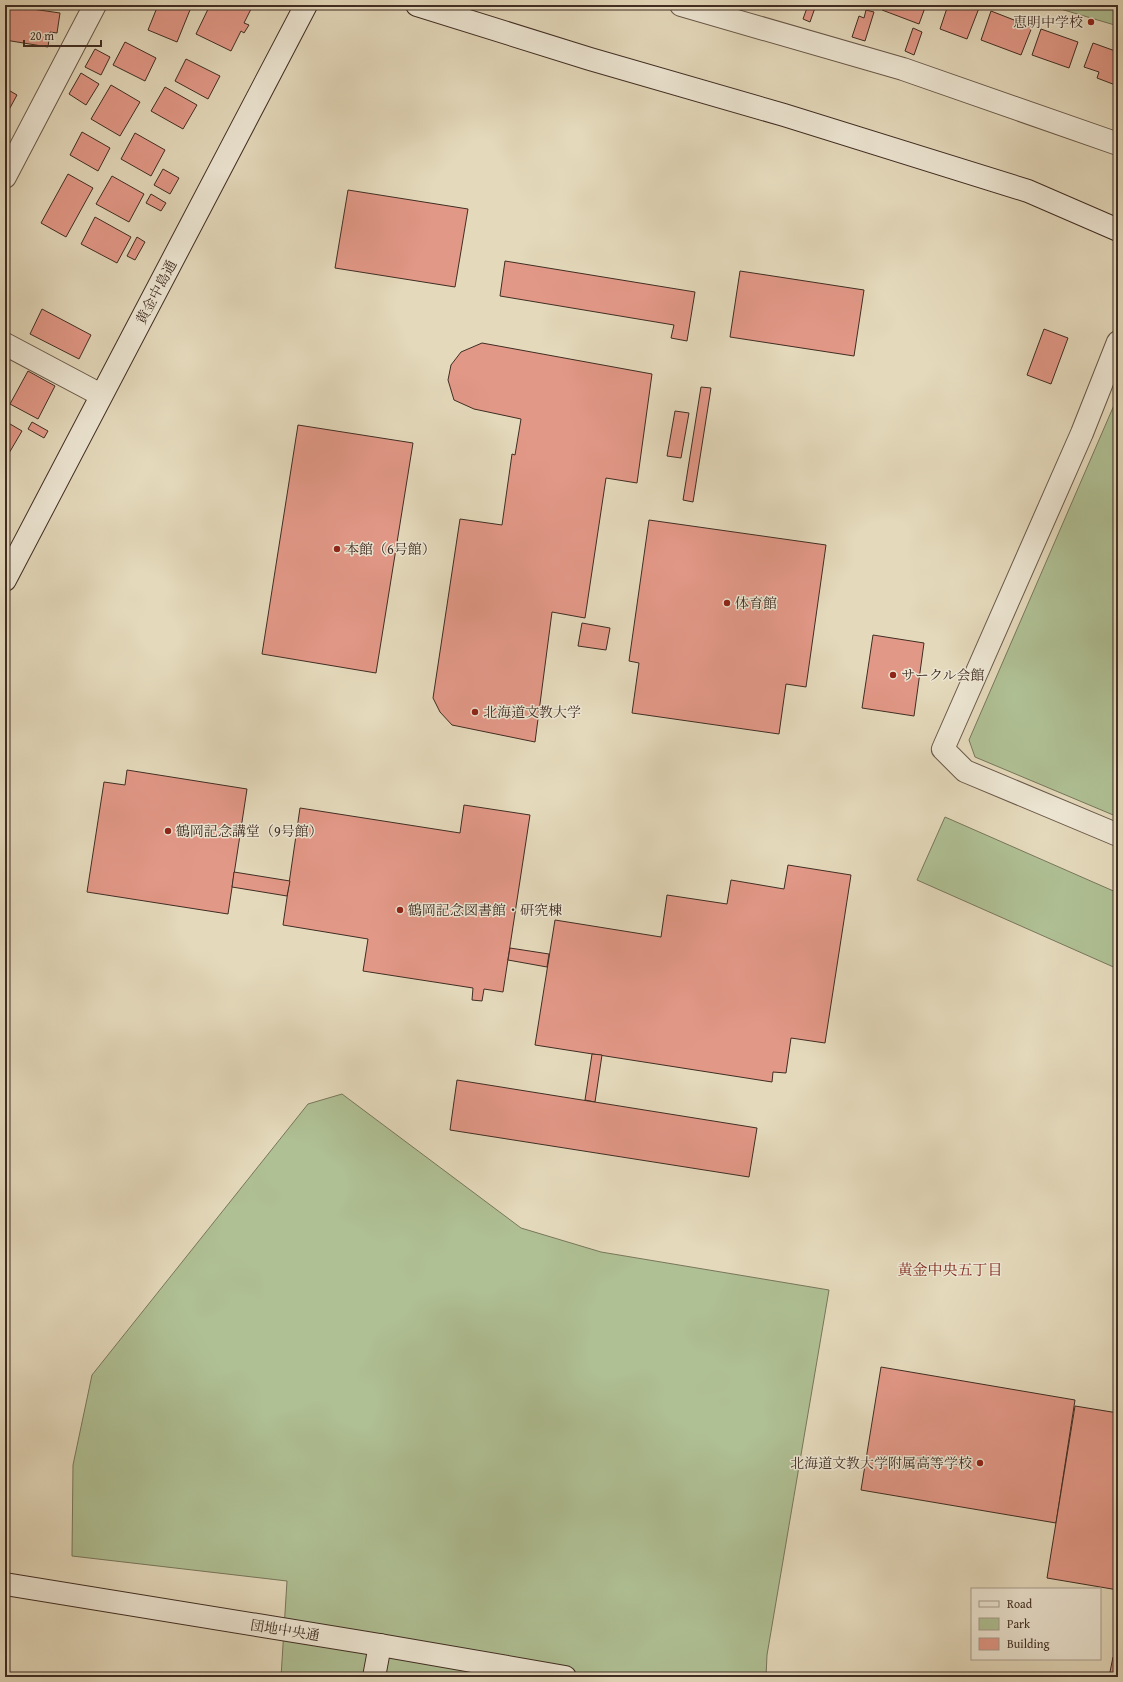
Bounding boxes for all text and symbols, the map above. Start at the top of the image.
place label: 恵明中学校 [1013,12,1083,32]
marker: 恵明中学校 [1086,17,1096,27]
scale bar [24,22,101,48]
text: 20 m [30,27,54,44]
street label: 黄金中島通 [131,256,181,328]
place label: 本館（6号館） [345,539,436,559]
marker: 本館（6号館） [332,544,342,554]
place label: 体育館 [735,593,777,613]
marker: 体育館 [722,598,732,608]
place label: サークル会館 [901,665,985,685]
marker: サークル会館 [888,670,898,680]
place label: 北海道文教大学 [483,702,581,722]
marker: 北海道文教大学 [470,707,480,717]
place label: 鶴岡記念講堂（9号館） [176,821,323,841]
marker: 鶴岡記念講堂（9号館） [163,826,173,836]
place label: 鶴岡記念図書館・研究棟 [408,900,562,920]
marker: 鶴岡記念図書館・研究棟 [395,905,405,915]
district label: 黄金中央五丁目 [897,1259,1003,1280]
place label: 北海道文教大学附属高等学校 [790,1453,972,1473]
marker: 北海道文教大学附属高等学校 [975,1458,985,1468]
legend [971,1588,1101,1660]
text: Road [1007,1595,1033,1612]
street label: 団地中央通 [249,1615,321,1645]
text: Park [1007,1615,1031,1632]
text: Building [1007,1635,1050,1652]

